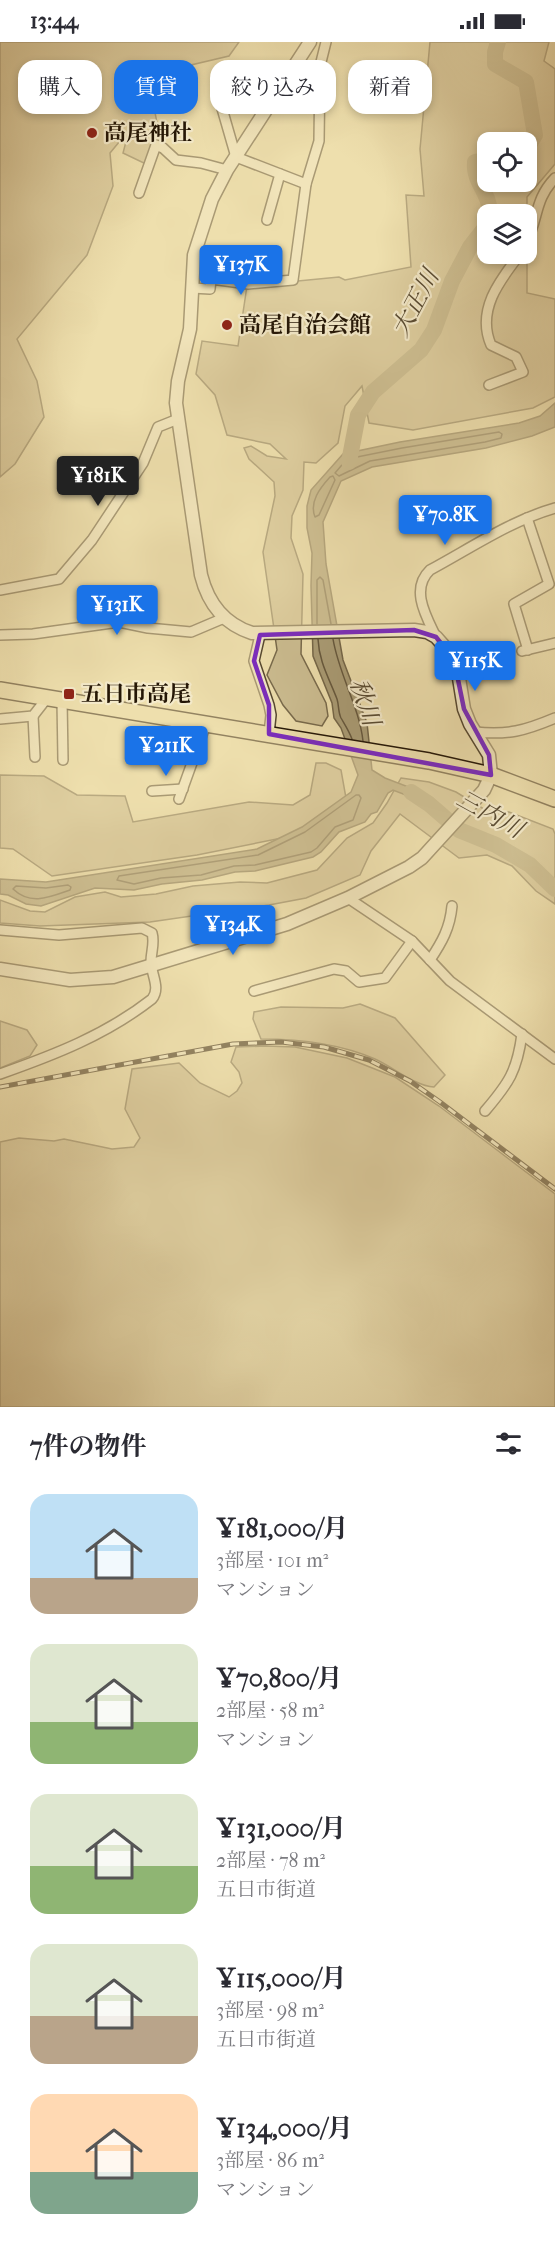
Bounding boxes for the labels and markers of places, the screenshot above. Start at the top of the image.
place label: 高尾神社 [104,120,192,146]
marker: 高尾神社 [85,126,99,140]
pin: ¥137K [199,245,283,296]
place label: 高尾自治会館 [239,312,371,338]
marker: 高尾自治会館 [220,318,234,332]
pin: ¥181K [56,456,140,507]
pin: ¥70.8K [396,495,494,546]
pin: ¥131K [75,585,159,636]
pin: ¥115K [433,641,517,692]
place label: 五日市高尾 [81,681,191,707]
marker: 五日市高尾 [62,687,76,701]
pin: ¥211K [124,726,208,777]
pin: ¥134K [191,905,275,956]

